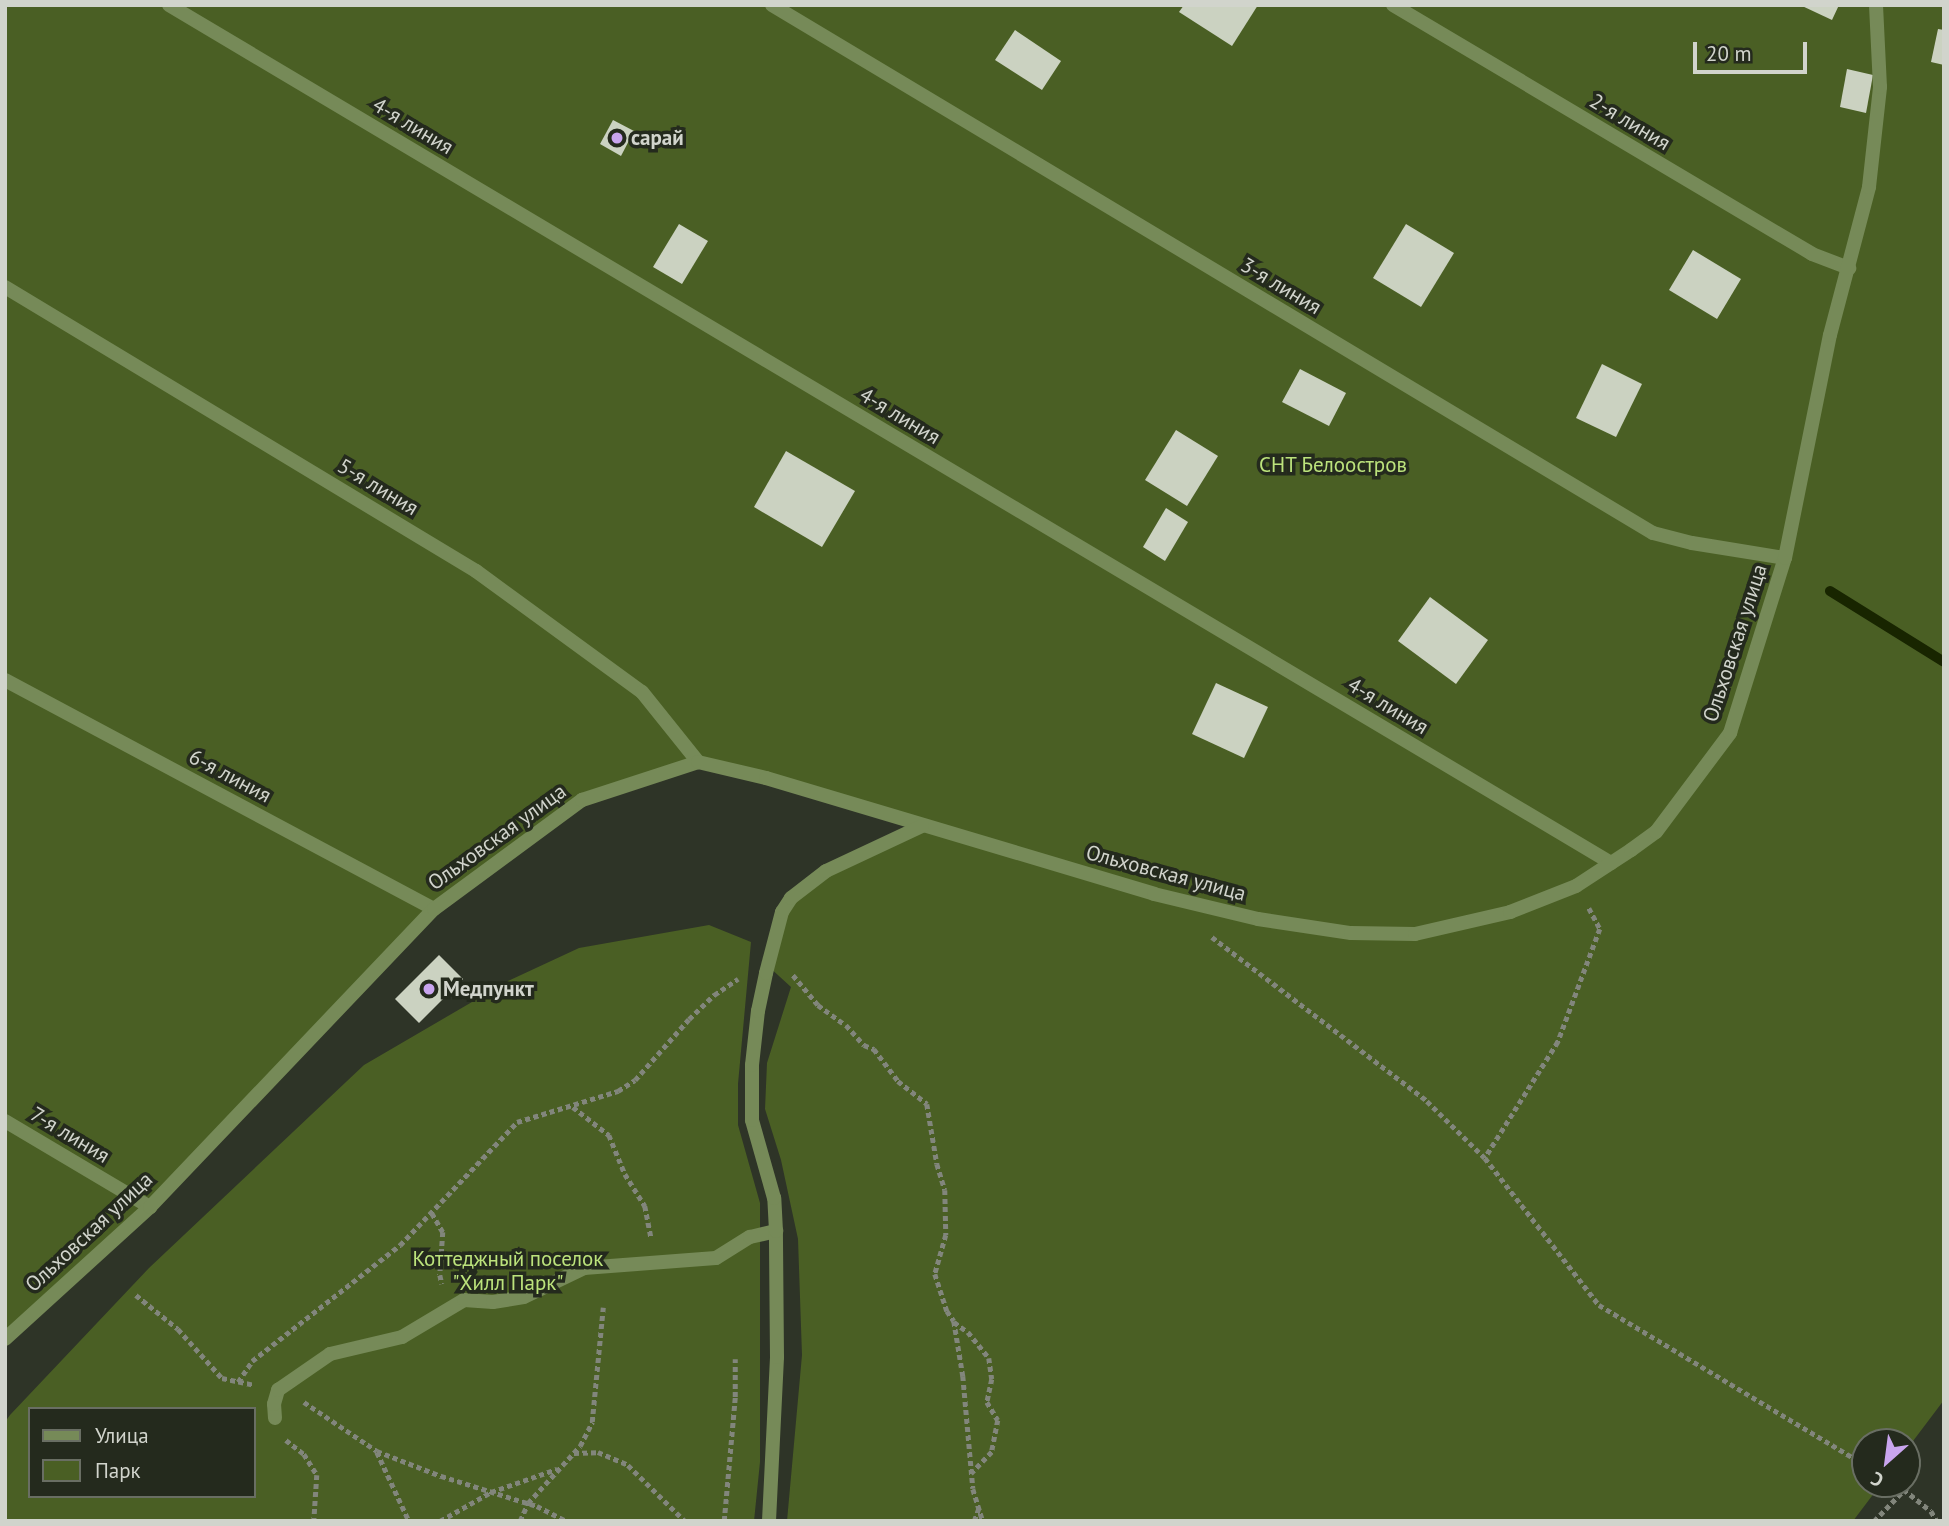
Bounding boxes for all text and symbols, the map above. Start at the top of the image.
scale bar [1697,28,1811,72]
text: 20 m [1706,40,1752,67]
street label: 2-я линия [1585,88,1675,156]
street label: 4-я линия [368,92,458,160]
place label: сарай [631,125,684,151]
marker: сарай [609,130,625,146]
street label: 3-я линия [1236,252,1326,320]
street label: 4-я линия [855,382,945,450]
park label: СНТ Белоостров [1259,452,1407,478]
street label: 5-я линия [333,453,423,521]
street label: Ольховская улица [1698,561,1772,725]
street label: 4-я линия [1343,672,1433,740]
street label: 6-я линия [185,744,275,808]
street label: Ольховская улица [423,779,571,895]
street label: Ольховская улица [1083,840,1249,906]
place label: Медпункт [443,976,534,1002]
marker: Медпункт [421,981,437,997]
street label: 7-я линия [26,1102,114,1168]
street label: Ольховская улица [20,1167,158,1297]
park label: Коттеджный поселок "Хилл Парк" [413,1246,603,1296]
legend [28,1407,256,1498]
text: Улица [95,1422,149,1449]
north arrow [1851,1428,1921,1498]
text: Парк [95,1457,141,1484]
text: С [1867,1467,1887,1493]

